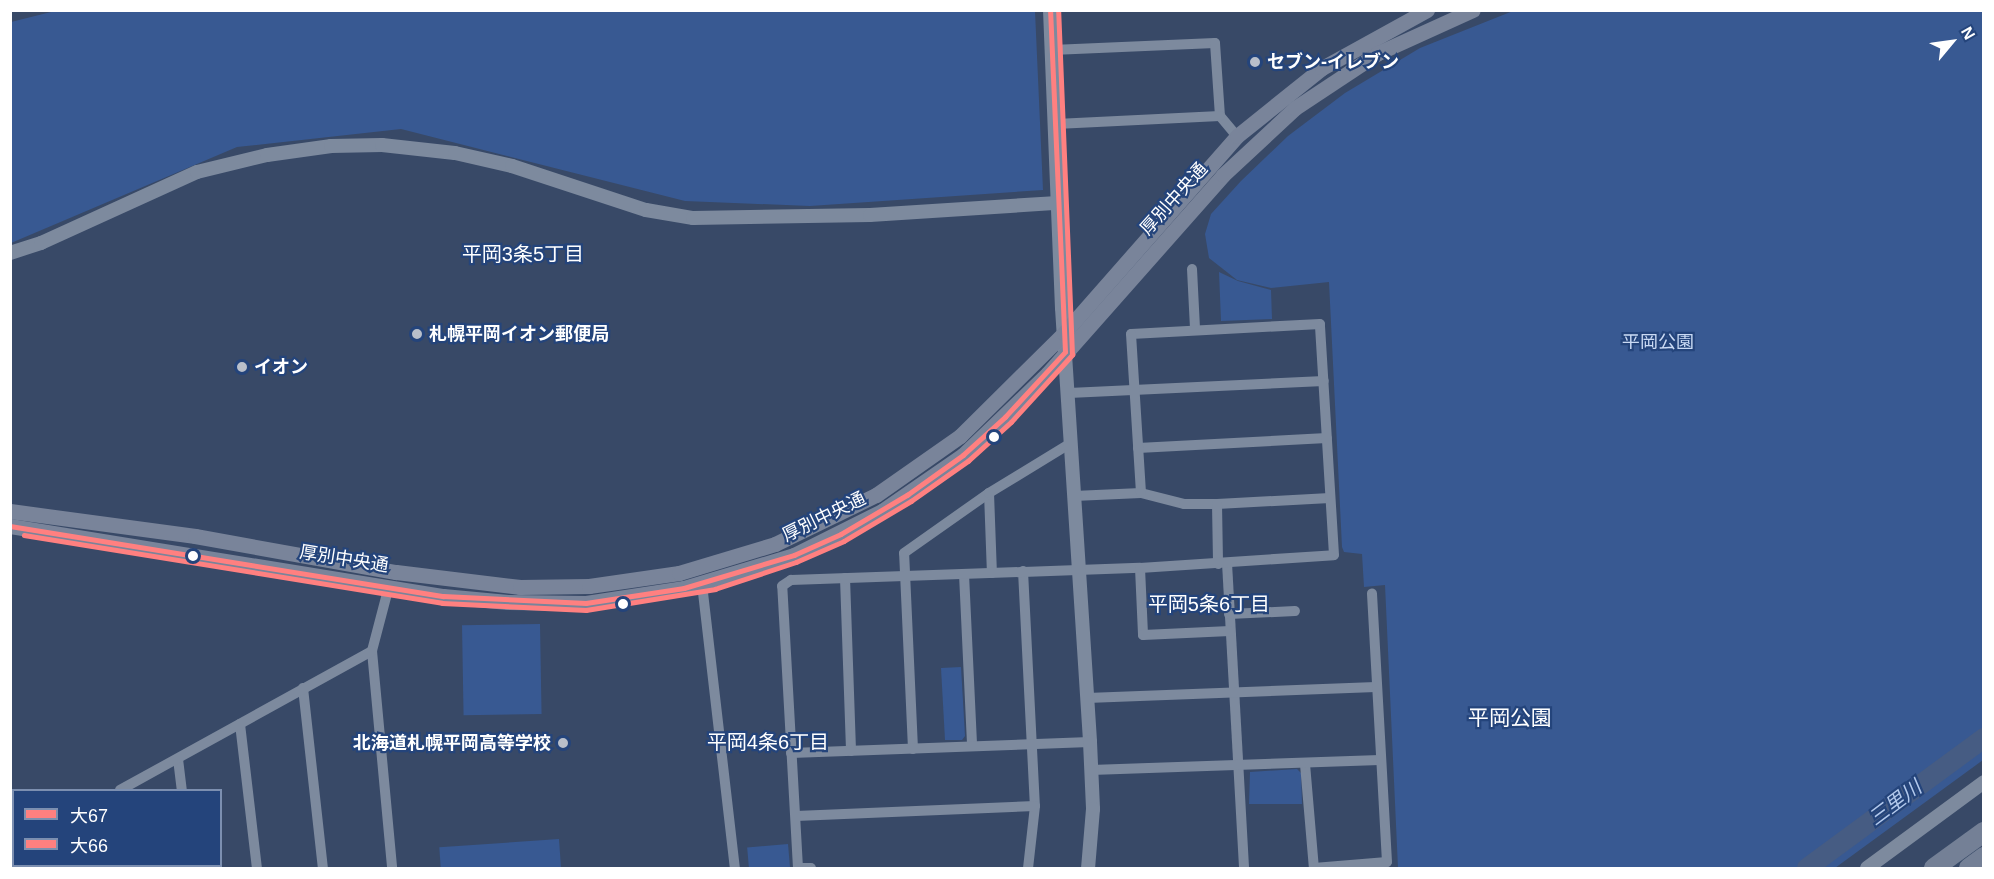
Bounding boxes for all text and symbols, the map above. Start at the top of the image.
north arrow [1922,12,1982,72]
text: N [1958,24,1978,42]
place label: セブン-イレブン [1267,51,1399,73]
marker: セブン-イレブン [1248,55,1262,69]
street label: 厚別中央通 [1136,158,1212,240]
district label: 平岡3条5丁目 [462,242,584,266]
place label: 札幌平岡イオン郵便局 [429,323,609,345]
marker: 札幌平岡イオン郵便局 [410,327,424,341]
park label: 平岡公園 [1622,331,1694,353]
place label: イオン [254,356,308,378]
marker: イオン [235,360,249,374]
unlabelled marker [988,431,1000,443]
street label: 厚別中央通 [779,488,869,546]
street label: 厚別中央通 [298,541,390,577]
unlabelled marker [187,550,199,562]
district label: 平岡5条6丁目 [1148,592,1270,616]
unlabelled marker [617,598,629,610]
district label: 平岡公園 [1468,705,1552,731]
district label: 平岡4条6丁目 [707,730,829,754]
place label: 北海道札幌平岡高等学校 [353,732,551,754]
marker: 北海道札幌平岡高等学校 [556,736,570,750]
water label: 三里川 [1864,775,1926,831]
legend [12,789,222,867]
text: 大67 [70,806,108,826]
text: 大66 [70,836,108,856]

